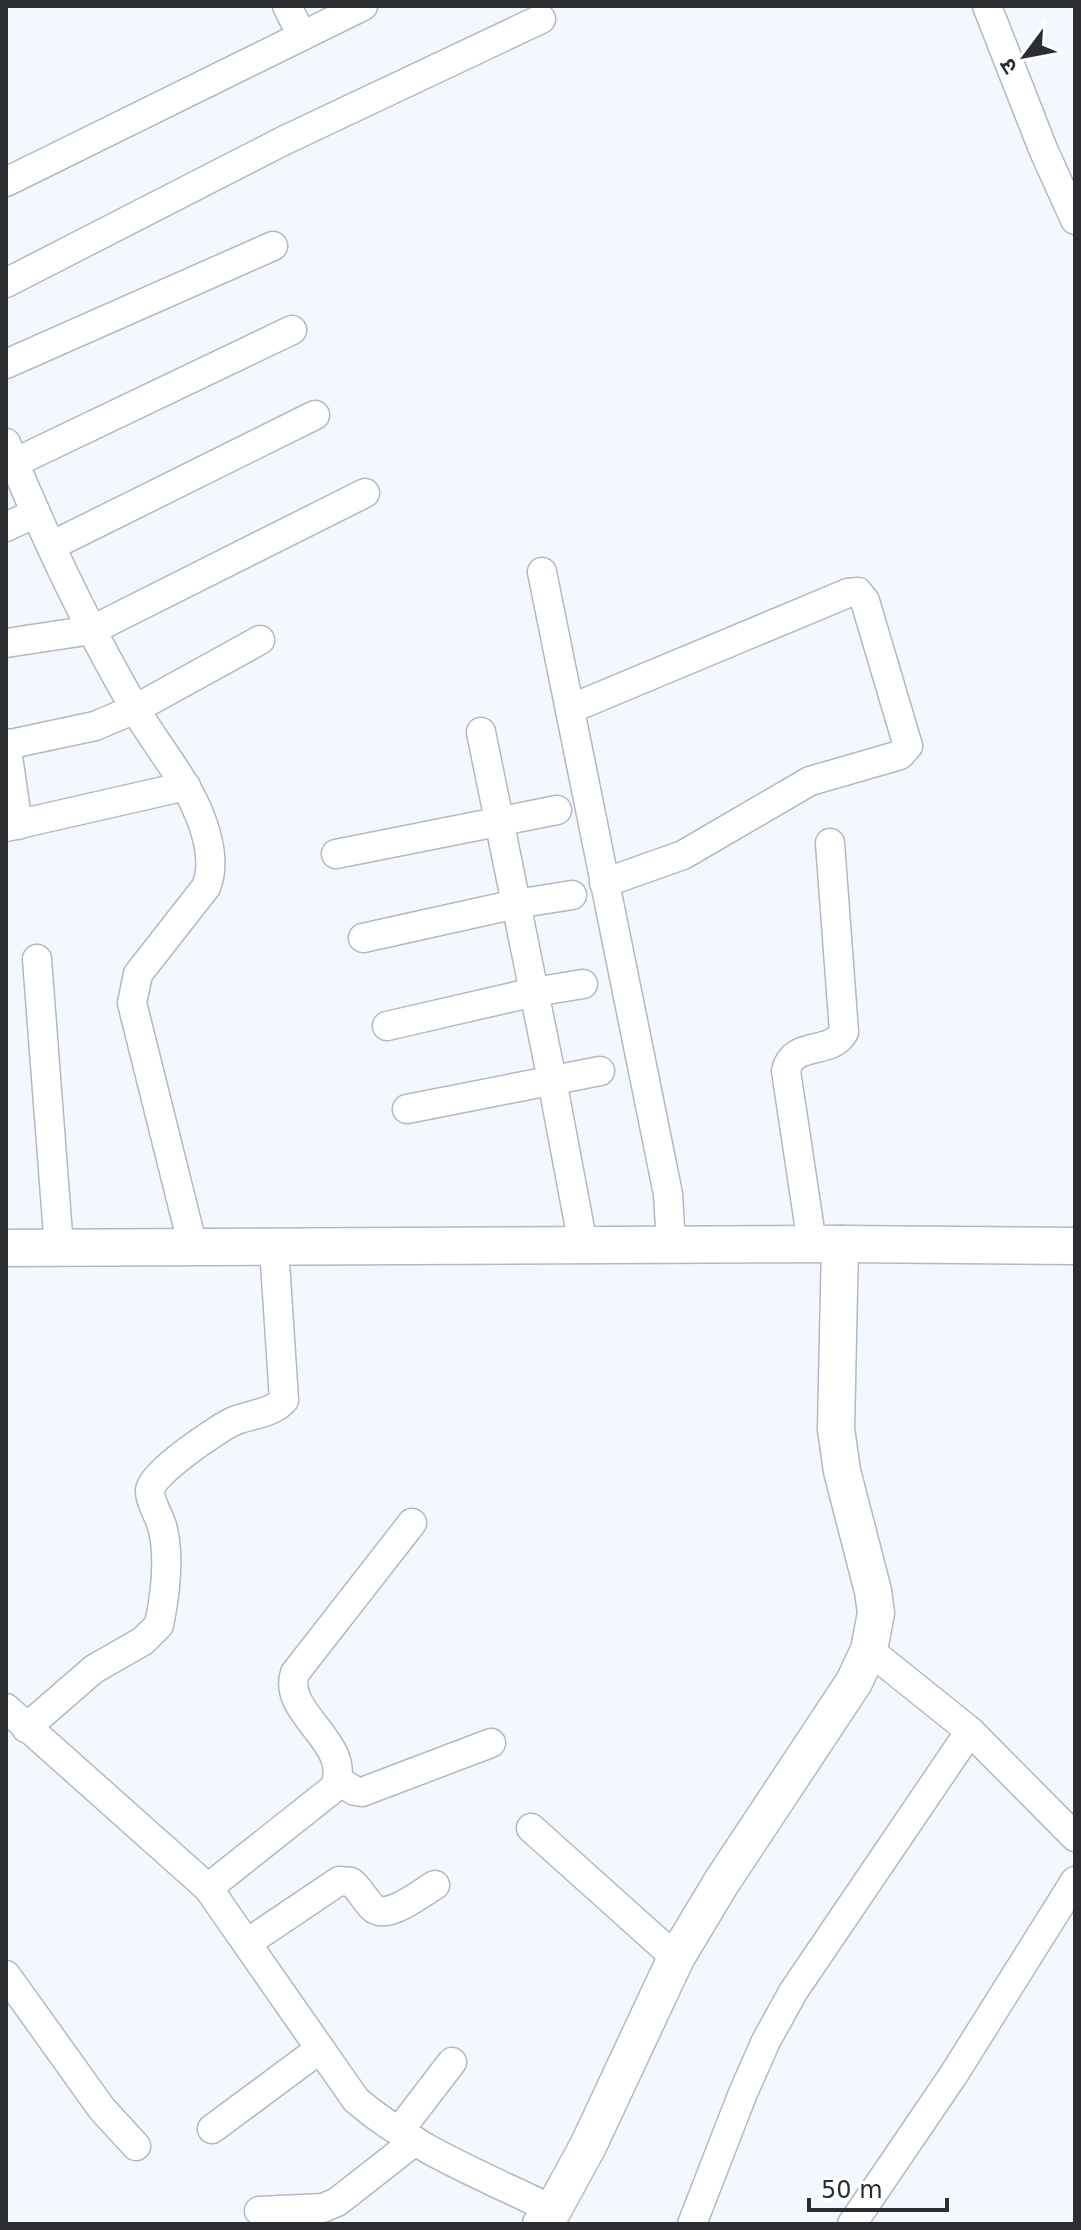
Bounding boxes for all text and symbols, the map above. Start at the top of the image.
north arrow [985,16,1065,96]
text: उ [994,53,1022,78]
scale bar [809,2162,947,2212]
text: 50 m [821,2176,883,2204]

